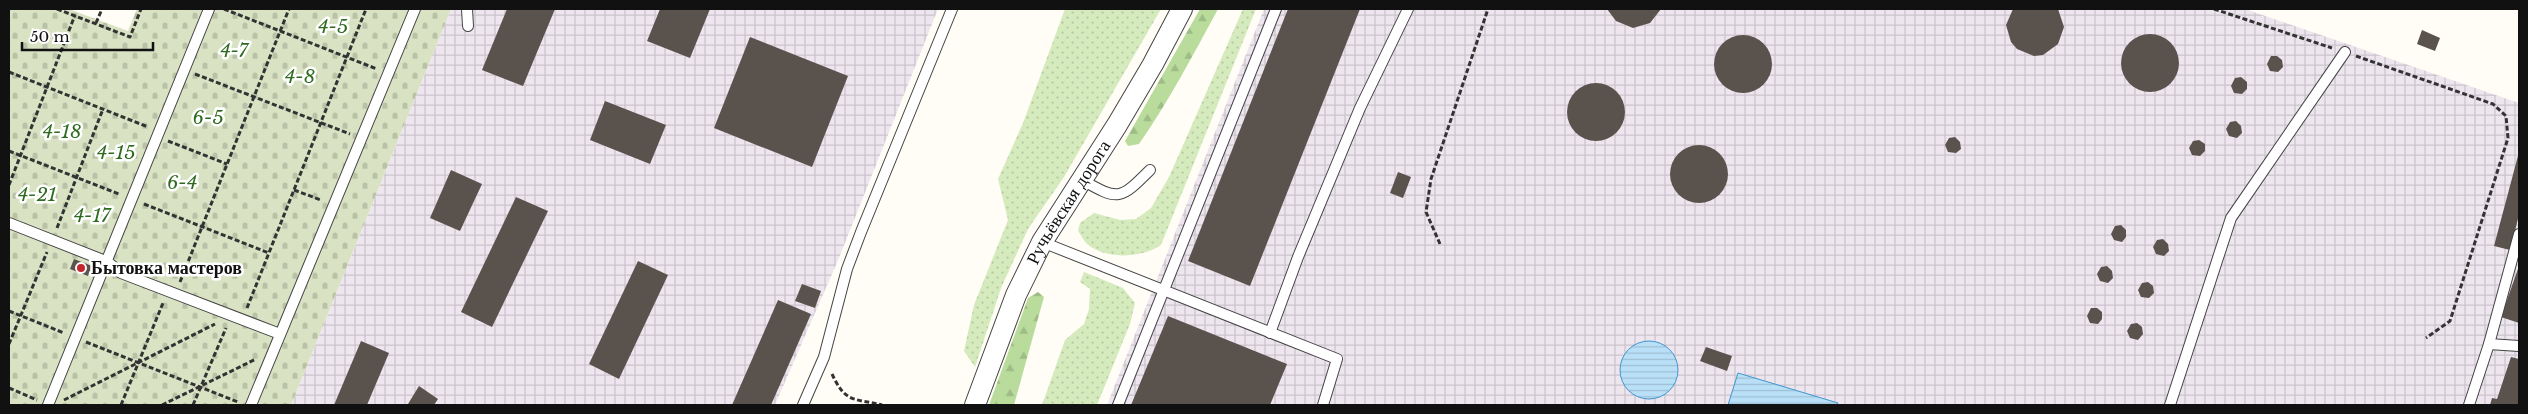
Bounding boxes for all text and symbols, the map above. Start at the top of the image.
park label: 4-5 [318,16,348,38]
scale bar [22,20,154,52]
text: 50 m [30,27,70,46]
park label: 4-7 [220,40,249,62]
park label: 4-8 [285,66,315,88]
park label: 6-5 [193,107,223,129]
park label: 4-18 [43,121,81,143]
street label: Ручьёвская дорога [1022,136,1115,268]
park label: 4-15 [97,142,135,164]
park label: 6-4 [167,172,197,194]
park label: 4-21 [18,184,56,206]
park label: 4-17 [74,205,112,227]
place label: Бытовка мастеров [91,257,242,279]
marker: Бытовка мастеров [75,262,87,274]

